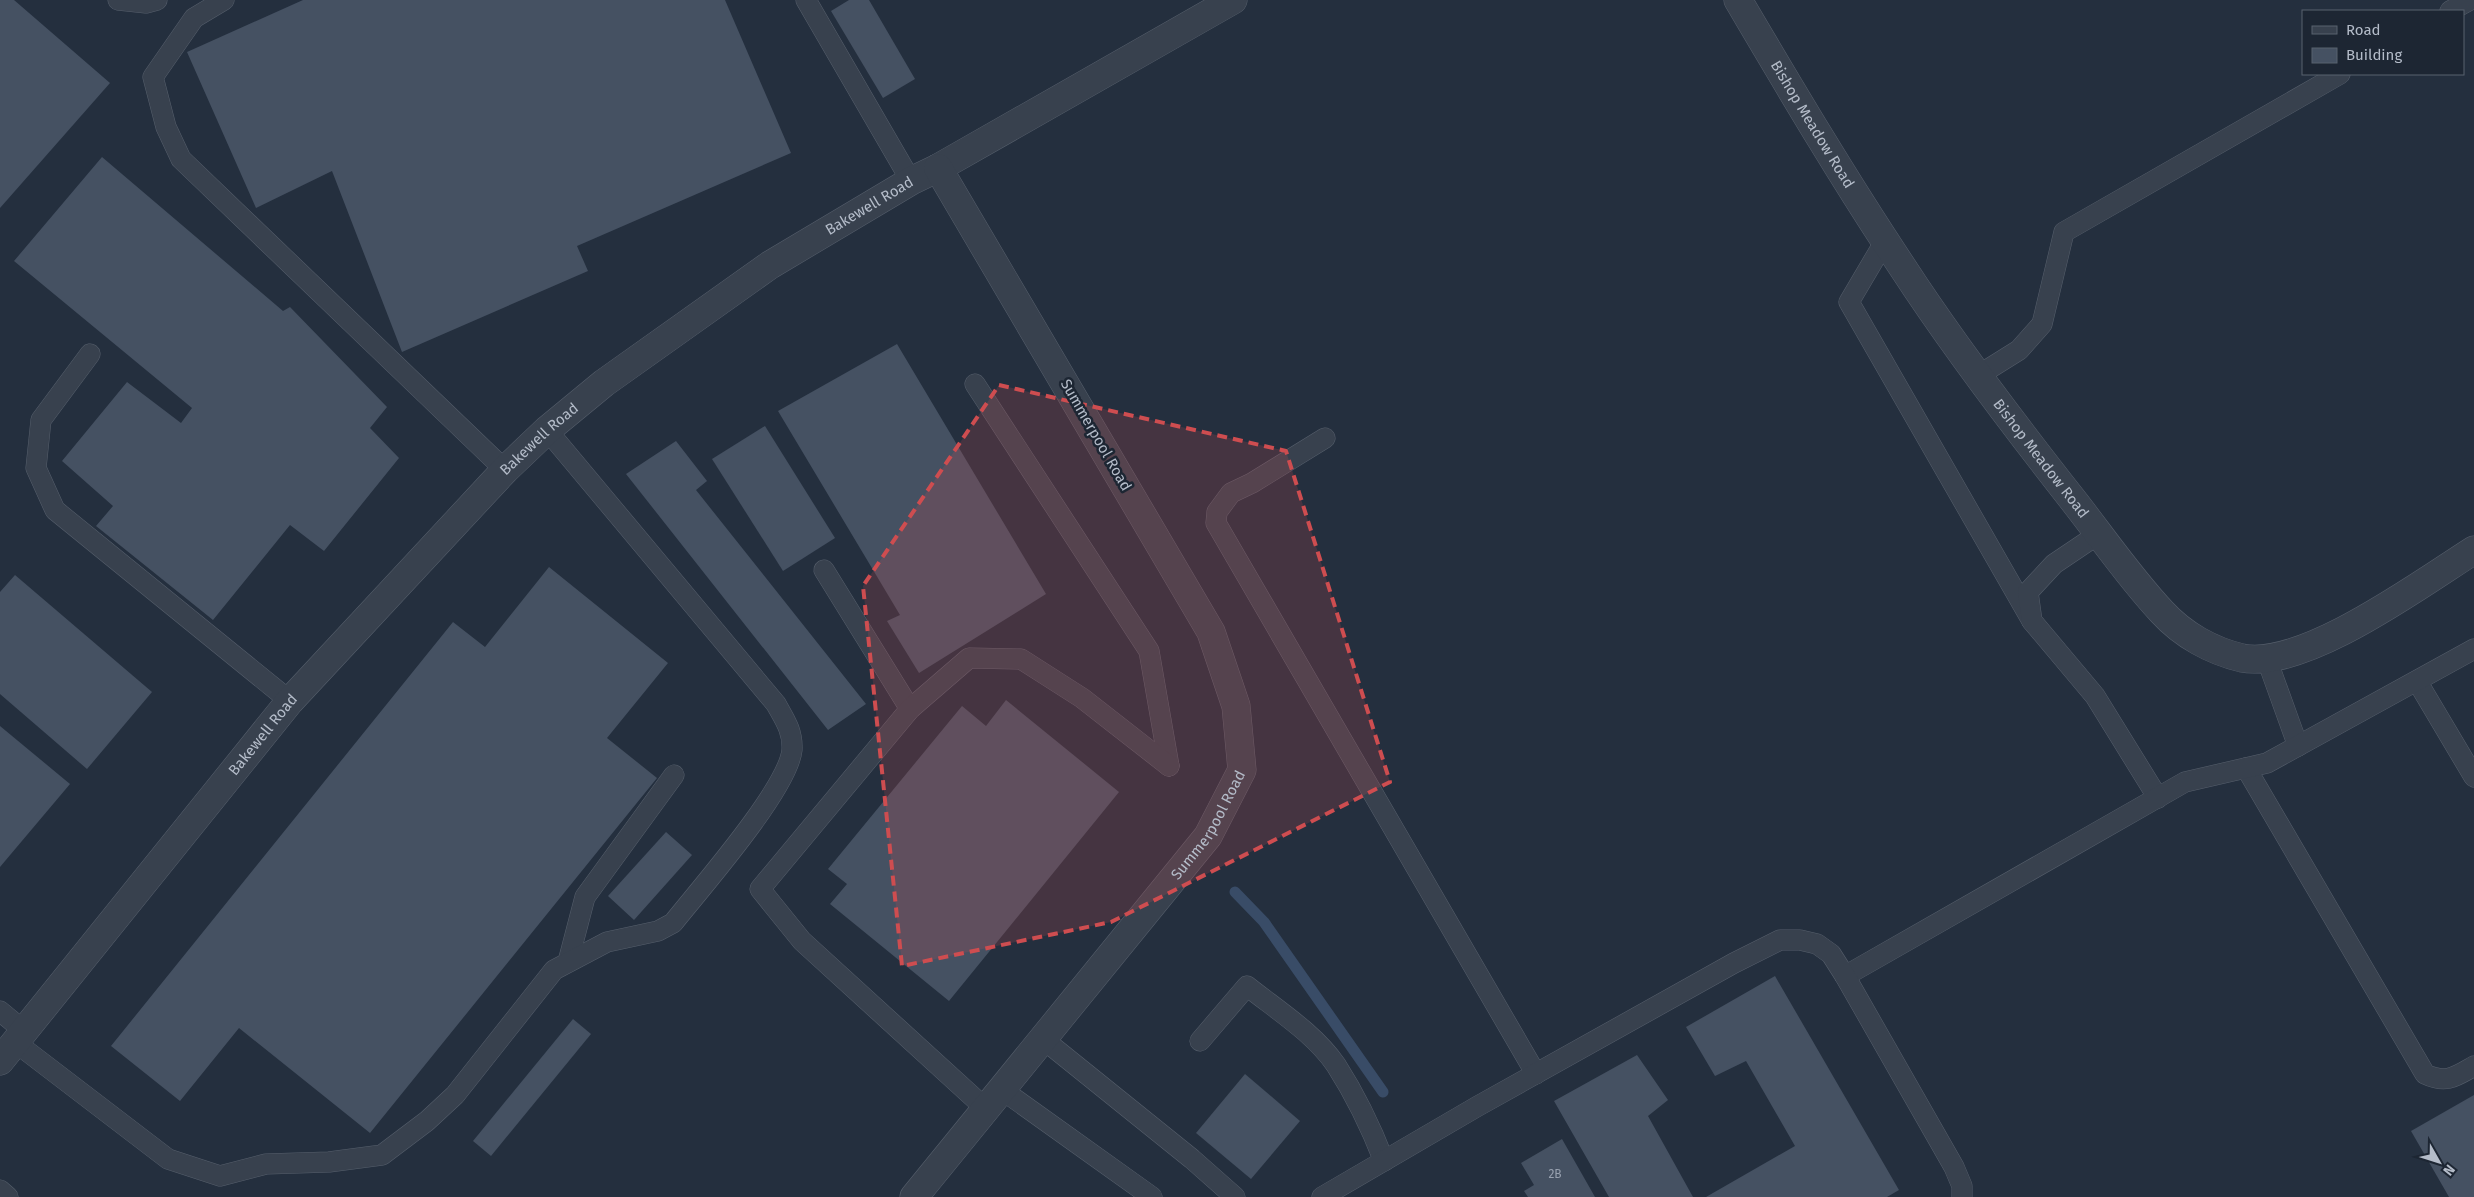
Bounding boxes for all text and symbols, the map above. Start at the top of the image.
legend [2302,10,2464,75]
text: Road [2346,21,2381,39]
text: Building [2346,46,2402,64]
street label: Bishop Meadow Road [1767,57,1858,191]
street label: Bakewell Road [822,173,917,239]
street label: Summerpool Road [1057,376,1135,494]
street label: Bishop Meadow Road [1989,395,2093,522]
street label: Bakewell Road [496,399,582,479]
street label: Bakewell Road [225,690,301,779]
street label: Summerpool Road [1167,767,1249,883]
north arrow [2414,1137,2464,1187]
text: N [2439,1161,2458,1179]
house number: 2B [1548,1167,1562,1181]

